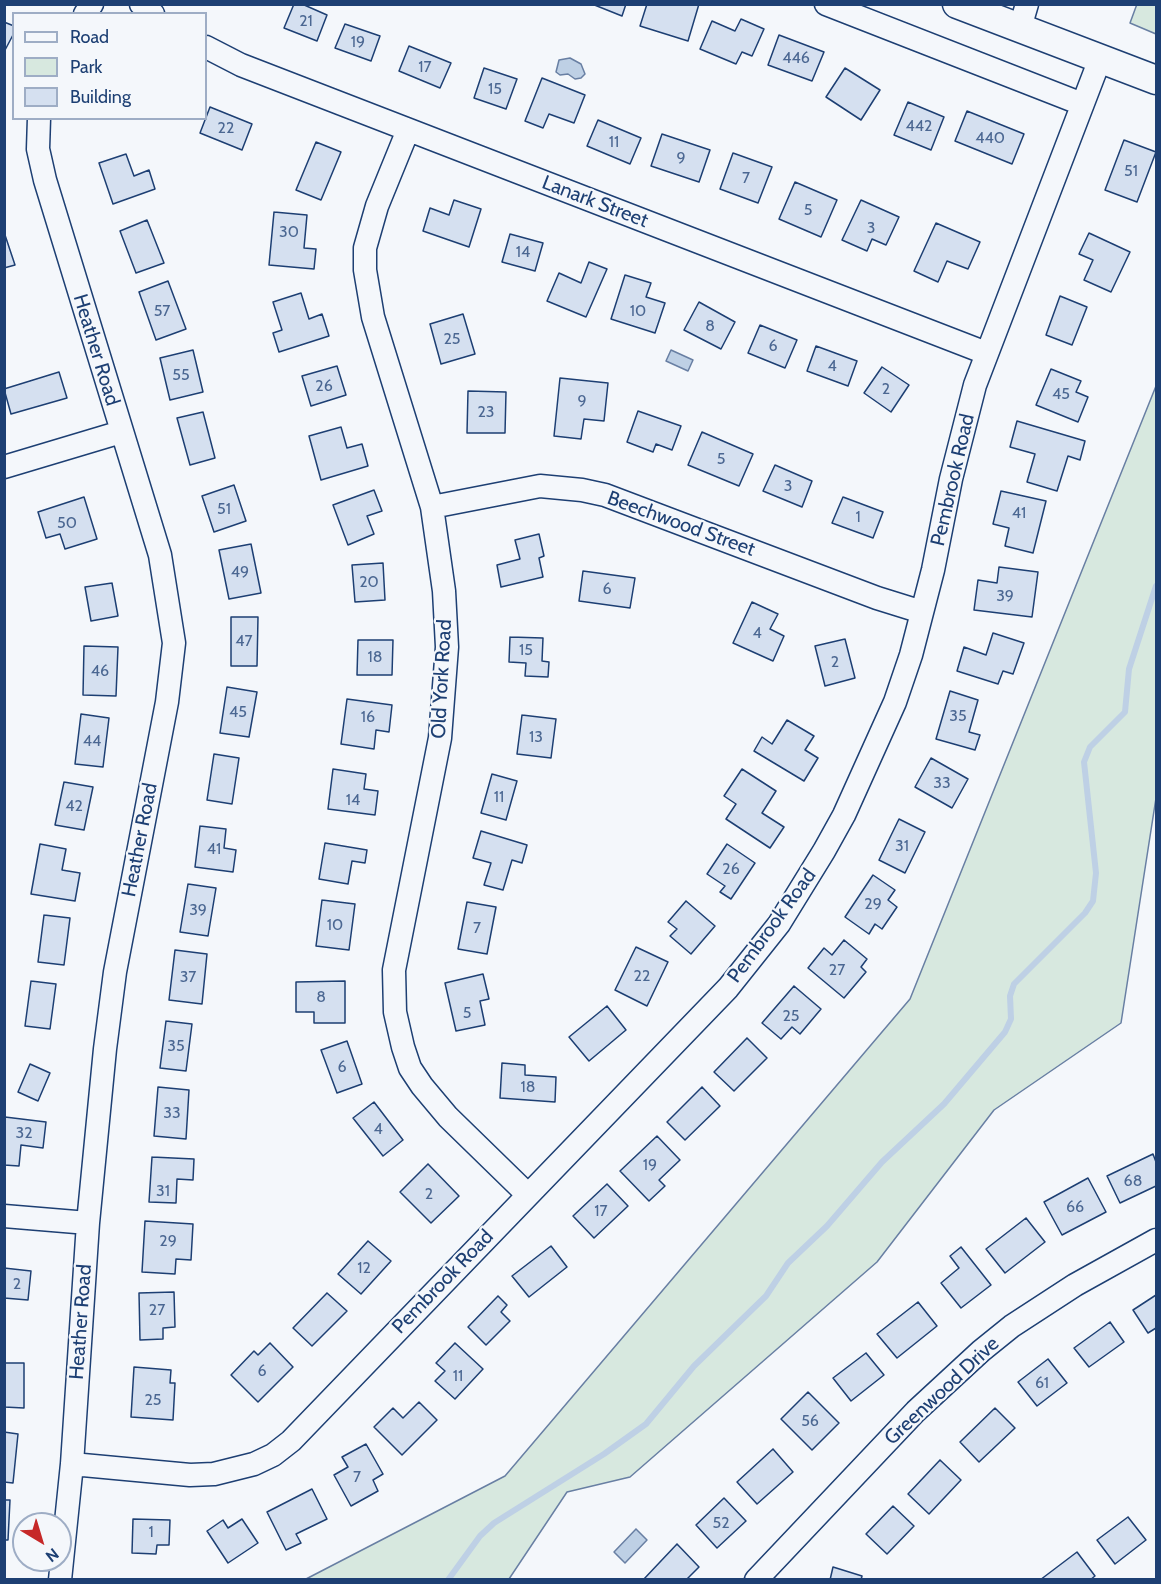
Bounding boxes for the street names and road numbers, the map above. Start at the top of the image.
street label: Lanark Street [539,171,651,233]
street label: Heather Road [68,291,124,409]
street label: Pembrook Road [926,412,980,548]
street label: Beechwood Street [604,486,758,562]
street label: Old York Road [427,619,457,739]
street label: Heather Road [117,781,163,899]
street label: Pembrook Road [723,864,821,988]
street label: Pembrook Road [387,1225,499,1339]
street label: Heather Road [65,1264,97,1380]
street label: Greenwood Drive [880,1332,1004,1450]

